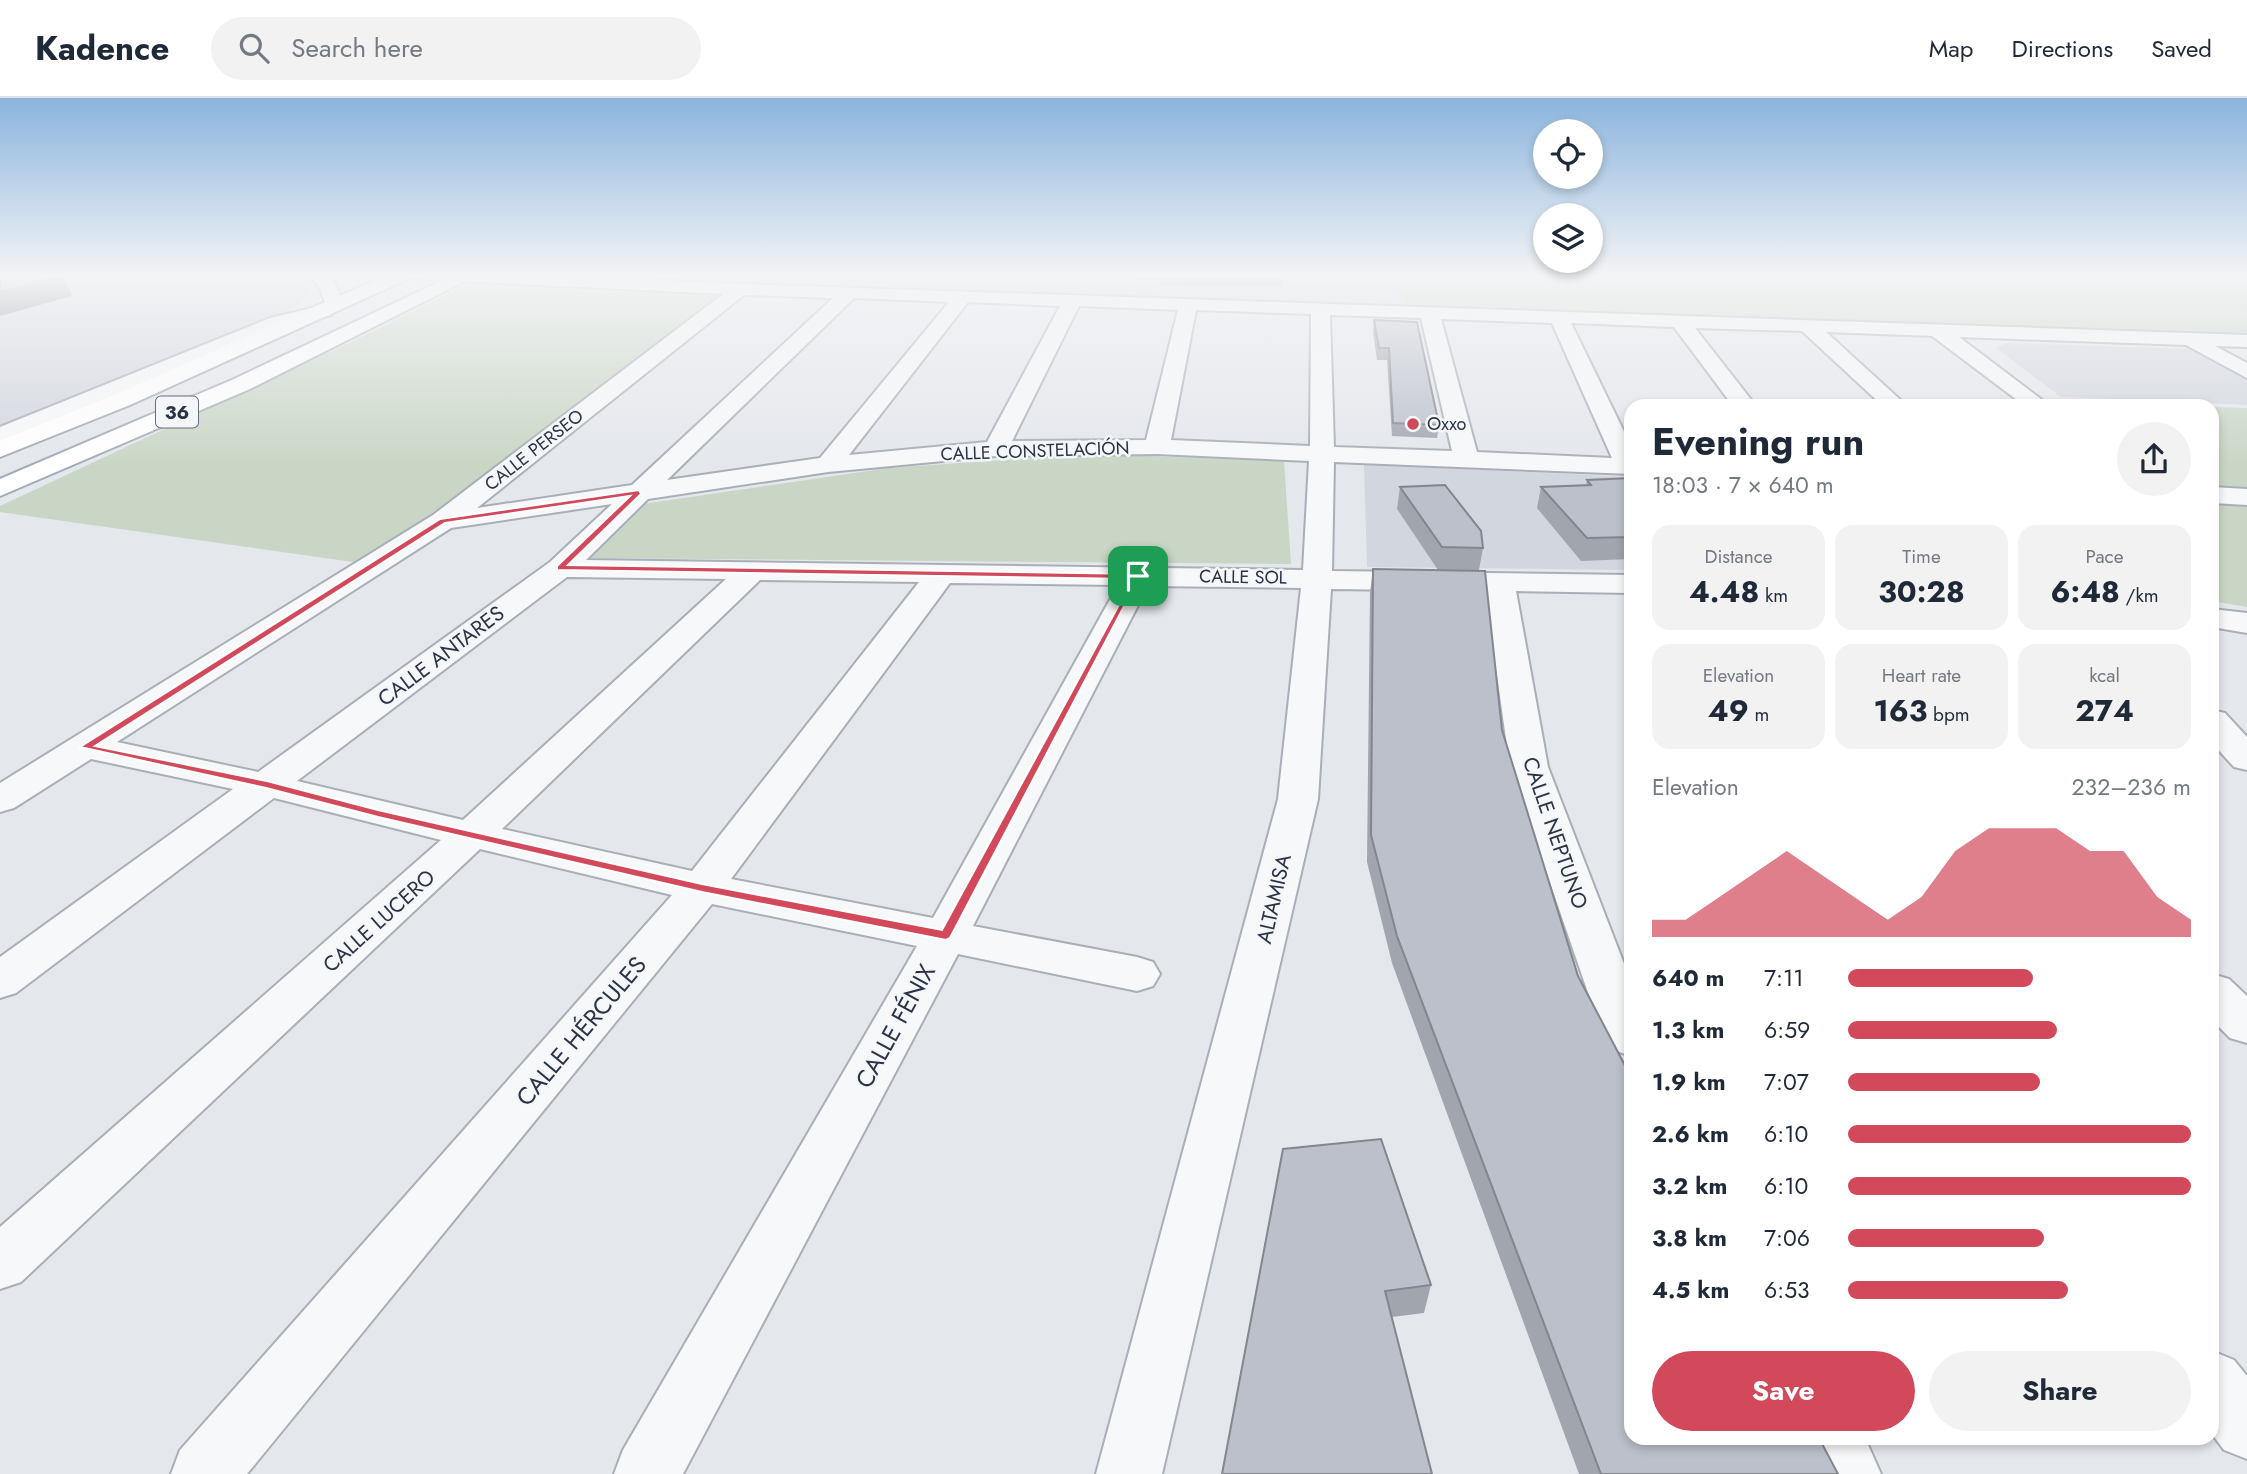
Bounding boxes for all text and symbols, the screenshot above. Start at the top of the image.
search box [211,17,701,80]
text: Kadence [35,25,169,72]
icon: search [235,29,273,67]
text: Search here [291,29,423,67]
text: Map [1929,31,1974,66]
text: Directions [2012,31,2113,66]
text: Saved [2151,31,2212,66]
map controls [1533,119,1603,273]
button: locate [1533,119,1603,189]
button: layers [1533,203,1603,273]
road number: 36 [156,396,198,428]
street label: CALLE PERSEO [479,403,589,497]
place label: Oxxo [1427,411,1467,437]
text: Evening run [1652,414,1864,469]
marker: Oxxo [1405,416,1421,432]
button: share [2117,422,2191,496]
street label: CALLE CONSTELACIÓN [940,435,1130,467]
text: 18:03 · 7 × 640 m [1652,468,1834,502]
text: Distance [1704,543,1773,570]
text: Time [1902,543,1941,570]
text: Pace [2086,543,2123,570]
pin [1108,546,1168,606]
icon: arrive [1119,557,1157,595]
street label: CALLE SOL [1199,563,1287,591]
text: 4.48 [1689,570,1759,613]
text: 30:28 [1878,570,1965,613]
text: 6:48 [2050,570,2120,613]
text: km [1759,582,1788,609]
text: /km [2120,582,2159,609]
street label: CALLE ANTARES [372,599,510,713]
text: Elevation [1703,662,1774,689]
text: Heart rate [1882,662,1961,689]
text: kcal [2089,662,2120,689]
text: 49 [1708,689,1749,732]
text: 163 [1873,689,1927,732]
text: 274 [2075,689,2134,732]
text: m [1749,701,1769,728]
text: bpm [1927,701,1970,728]
street label: CALLE NEPTUNO [1515,753,1595,913]
text: Elevation [1652,770,1739,804]
text: 232–236 m [2072,770,2191,804]
street label: ALTAMISA [1249,851,1299,947]
street label: CALLE LUCERO [316,862,442,980]
street label: CALLE HÉRCULES [508,948,654,1114]
street label: CALLE FÉNIX [847,957,944,1094]
text: 640 m [1652,961,1724,995]
text: 7:11 [1764,961,1804,995]
text: 1.3 km [1652,1013,1724,1047]
text: 6:59 [1764,1013,1810,1047]
text: 1.9 km [1652,1065,1726,1099]
text: 7:07 [1764,1065,1809,1099]
text: 2.6 km [1652,1117,1729,1151]
text: 6:10 [1764,1117,1808,1151]
text: 3.2 km [1652,1169,1727,1203]
text: 6:10 [1764,1169,1808,1203]
text: 3.8 km [1652,1221,1727,1255]
text: 7:06 [1764,1221,1810,1255]
text: 4.5 km [1652,1273,1729,1307]
text: 6:53 [1764,1273,1810,1307]
button: Save [1652,1351,1915,1431]
button: Share [1929,1351,2191,1431]

